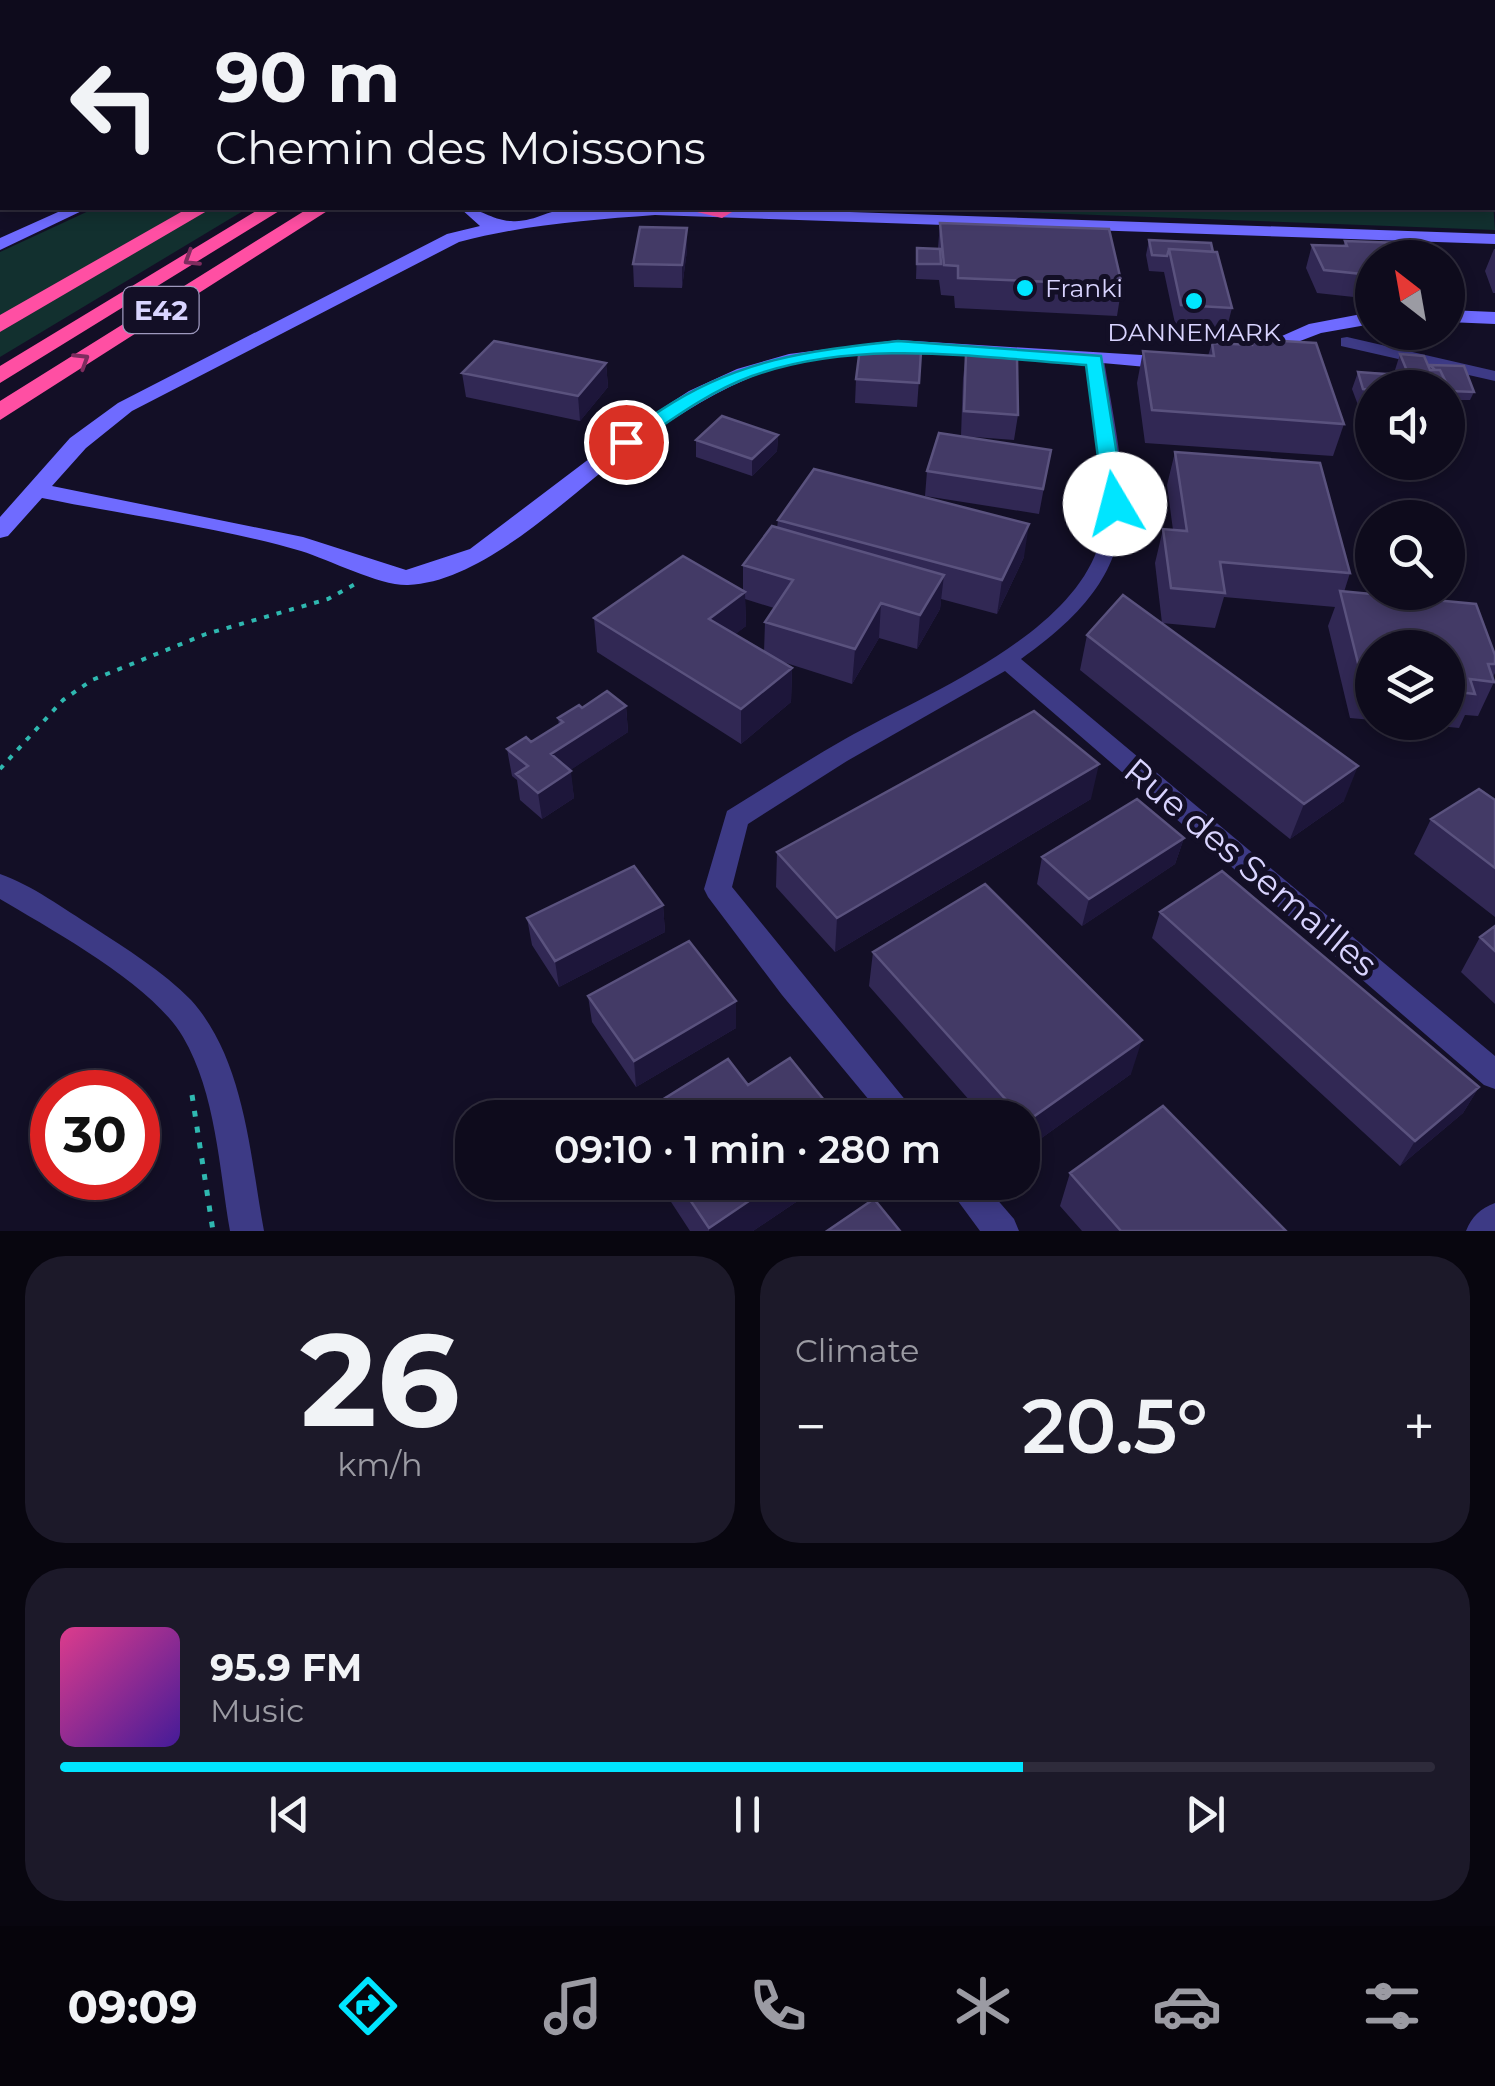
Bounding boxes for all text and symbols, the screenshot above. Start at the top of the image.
text: 90 m [215,34,400,120]
icon: left [50,40,180,170]
text: Chemin des Moissons [215,120,706,175]
north arrow [1355,240,1465,350]
map controls [1355,240,1465,740]
one-way arrow [184,246,202,265]
place label: Franki [1045,273,1123,303]
marker: Franki [1014,277,1036,299]
road number: E42 [124,287,198,333]
marker: DANNEMARK [1183,290,1205,312]
place label: DANNEMARK [1107,317,1281,347]
one-way arrow [72,353,90,372]
button: sound [1355,370,1465,480]
pin [584,400,669,485]
icon: arrive [599,415,654,470]
position arrow [1063,452,1167,556]
button: search [1355,500,1465,610]
button: layers [1355,630,1465,740]
street label: Rue des Semailles [1116,749,1386,985]
speed limit sign: 30 [30,1070,160,1200]
text: 09:10 · 1 min · 280 m [554,1126,941,1173]
text: 26 [300,1300,460,1459]
text: Climate [795,1331,919,1370]
text: 20.5° [1022,1380,1208,1472]
text: − [795,1393,827,1460]
text: + [1403,1393,1435,1460]
text: km/h [337,1445,423,1484]
text: 95.9 FM [210,1644,362,1691]
text: Music [210,1691,304,1730]
icon: previous [262,1787,317,1842]
icon: pause [720,1787,775,1842]
icon: next [1178,1787,1233,1842]
icon: directions [333,1971,403,2041]
icon: music [538,1971,608,2041]
icon: phone [743,1971,813,2041]
icon: climate [948,1971,1018,2041]
icon: car [1152,1971,1222,2041]
icon: filters [1357,1971,1427,2041]
text: 09:09 [67,1979,198,2034]

